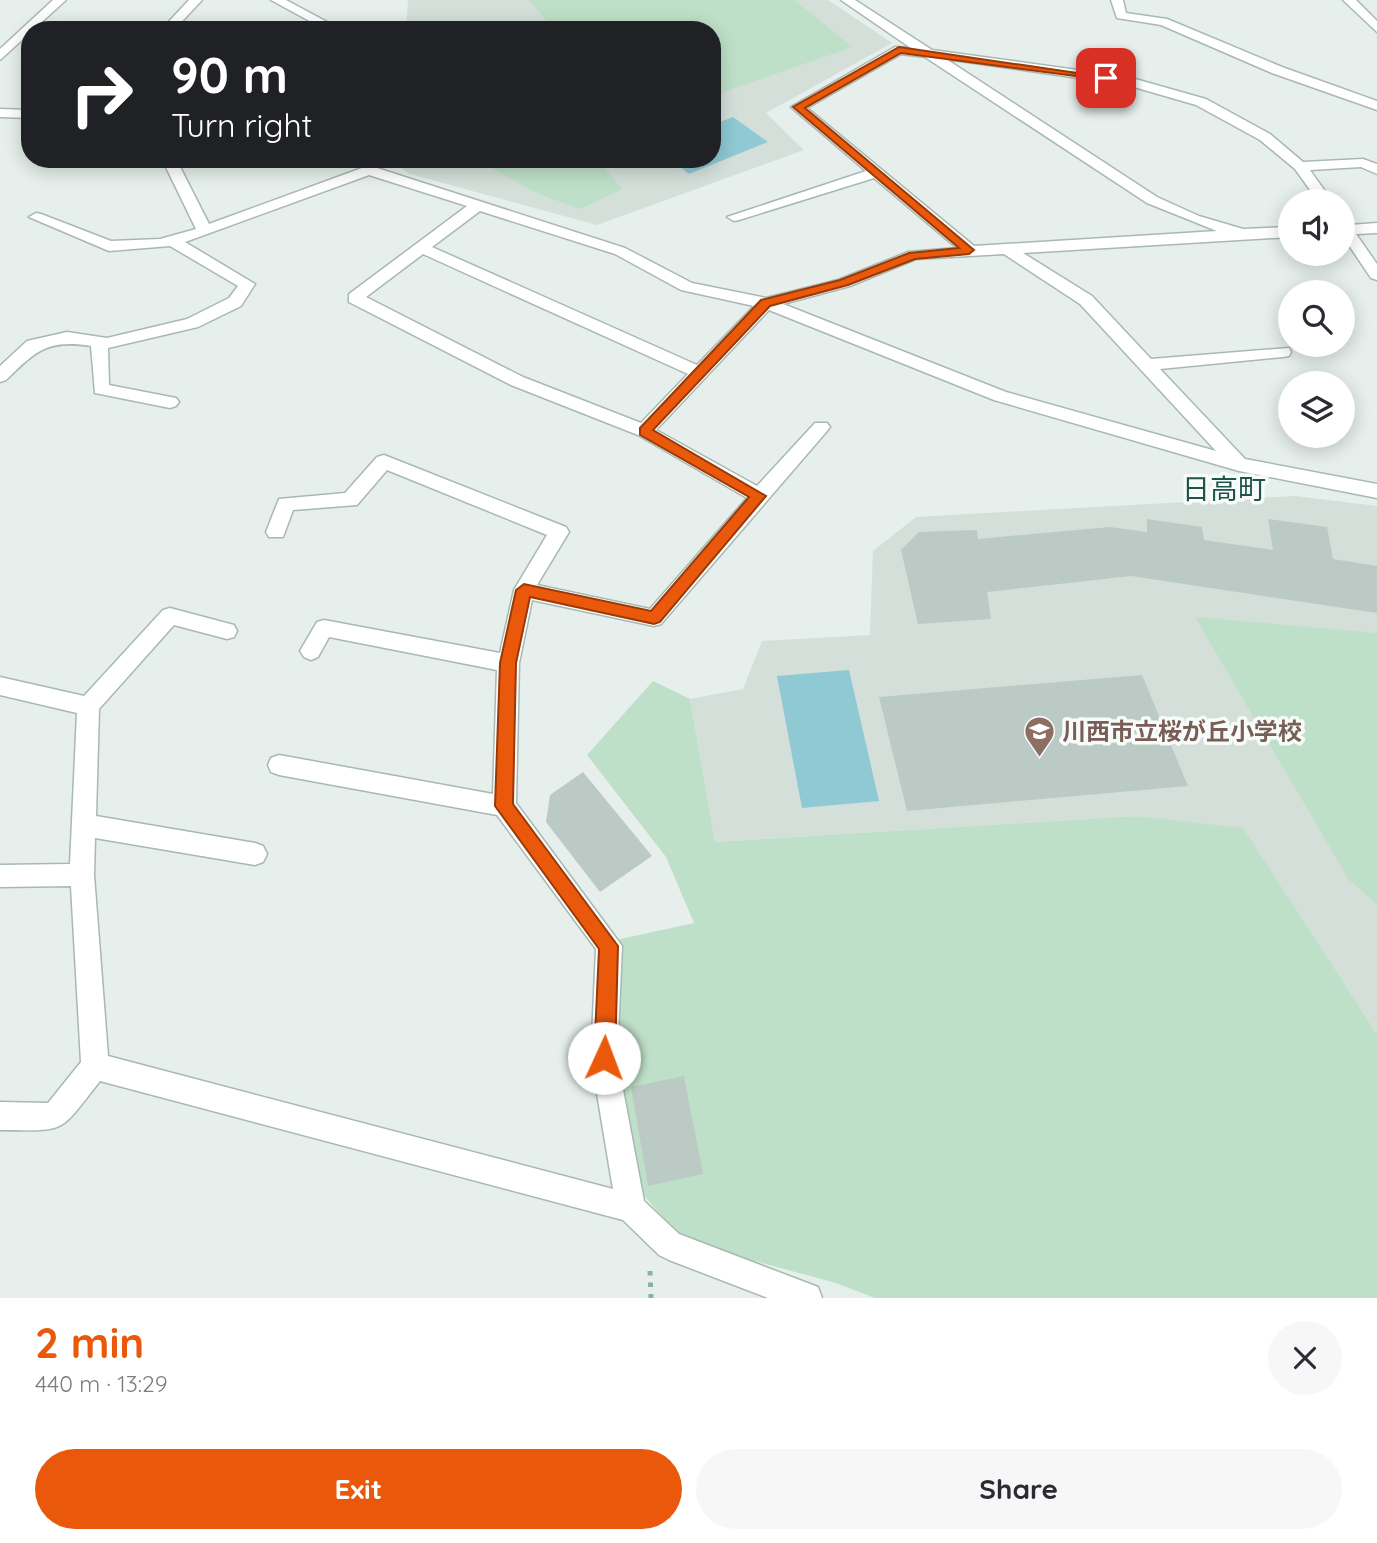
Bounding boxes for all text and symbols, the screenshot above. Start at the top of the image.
text: 90 m [171,44,288,105]
pin [1076,48,1136,108]
icon: right [56,49,147,140]
icon: arrive [1087,59,1125,97]
text: Turn right [171,105,312,145]
map controls [1278,189,1355,448]
button: sound [1278,189,1355,266]
button: search [1278,280,1355,357]
button: layers [1278,371,1355,448]
district label: 日高町 [1182,471,1266,506]
school or university icon: 川西市立桜が丘小学校 [1022,714,1056,758]
place label: 川西市立桜が丘小学校 [1062,716,1302,746]
position arrow [567,1021,641,1095]
text: 2 min [35,1316,144,1369]
button: close [1268,1321,1342,1395]
text: 440 m · 13:29 [35,1369,168,1398]
button: Exit [35,1449,682,1529]
button: Share [696,1449,1342,1529]

